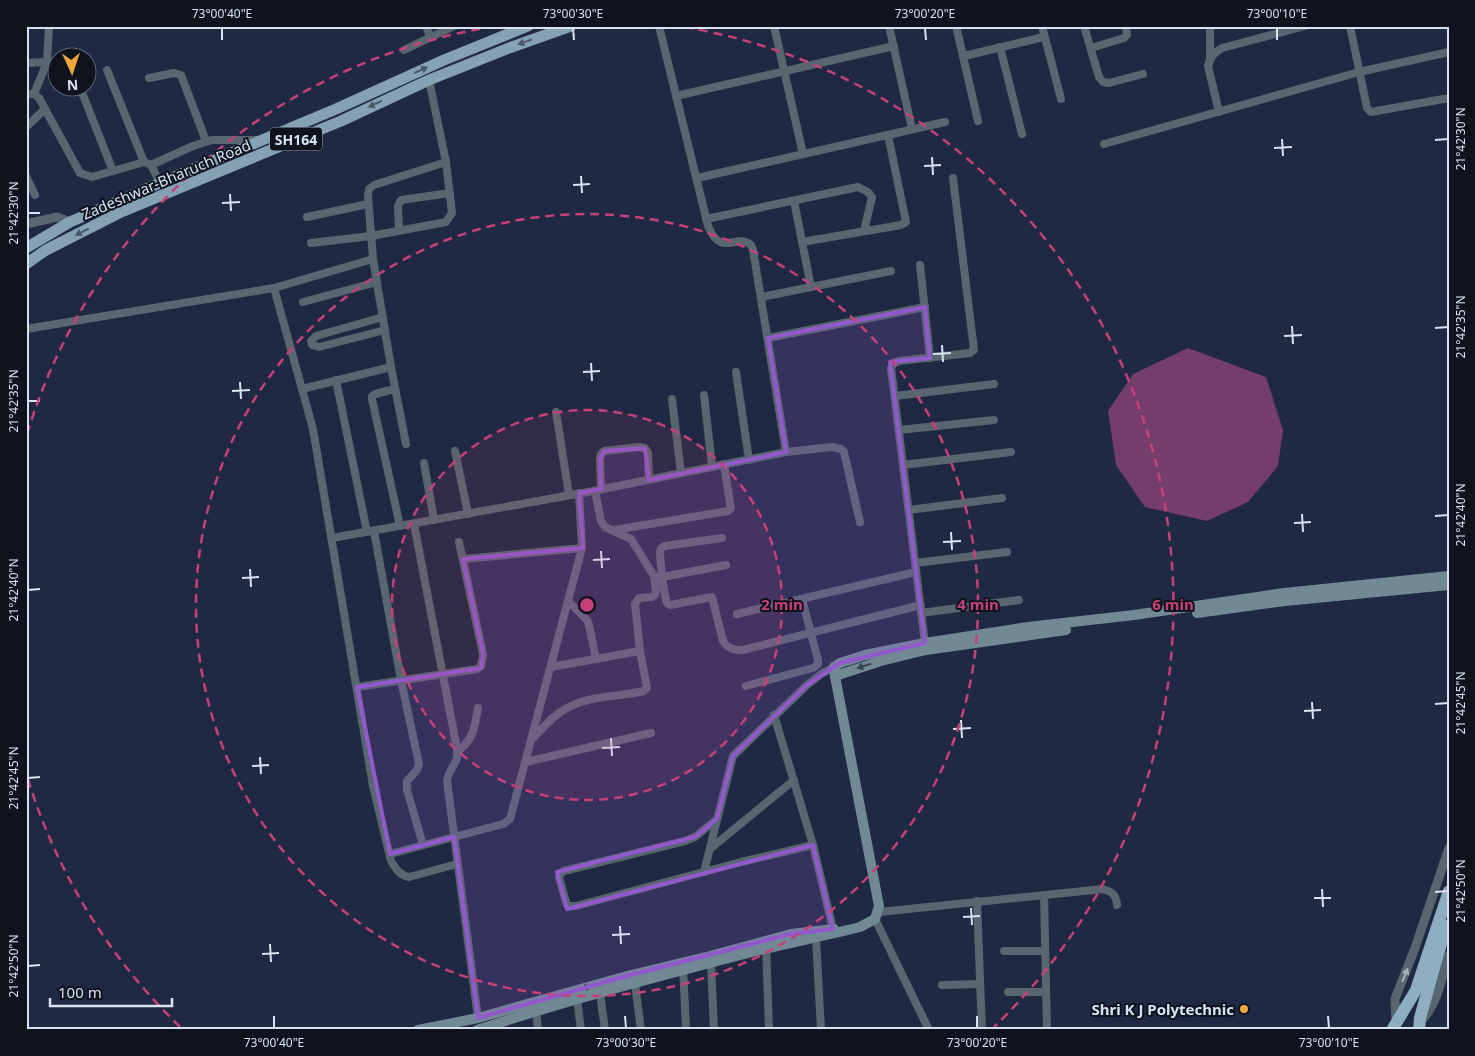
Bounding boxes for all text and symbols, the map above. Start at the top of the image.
text: 73°00'40"E [192,5,252,22]
text: 73°00'30"E [543,5,603,22]
text: 73°00'20"E [895,5,955,22]
text: 73°00'10"E [1247,5,1307,22]
one-way arrow [517,38,532,46]
north arrow [48,48,98,98]
one-way arrow [414,66,428,74]
text: N [67,76,79,95]
one-way arrow [368,101,382,109]
text: 21°42'30"N [1452,107,1469,171]
road number: SH164 [270,128,322,150]
street label: Zadeshwar-Bharuch Road [78,134,254,224]
text: 21°42'30"N [5,181,22,245]
one-way arrow [74,228,89,236]
text: 21°42'35"N [1452,295,1469,359]
text: 21°42'35"N [5,369,22,433]
text: 21°42'40"N [1452,483,1469,547]
text: 21°42'40"N [5,558,22,622]
text: 2 min [761,594,803,614]
text: 4 min [957,594,999,614]
text: 6 min [1152,594,1194,614]
centre of rings [578,596,596,614]
one-way arrow [856,663,871,671]
text: 21°42'45"N [1452,671,1469,735]
text: 21°42'45"N [5,746,22,810]
text: 21°42'50"N [1452,859,1469,923]
text: 21°42'50"N [5,934,22,998]
one-way arrow [1401,967,1409,982]
scale bar [50,976,172,1008]
text: 100 m [58,982,102,1002]
one-way arrow [577,984,592,992]
place label: Shri K J Polytechnic [1092,999,1234,1019]
marker: Shri K J Polytechnic [1238,1003,1250,1015]
text: 73°00'40"E [244,1034,304,1051]
text: 73°00'30"E [596,1034,656,1051]
text: 73°00'20"E [947,1034,1007,1051]
text: 73°00'10"E [1299,1034,1359,1051]

